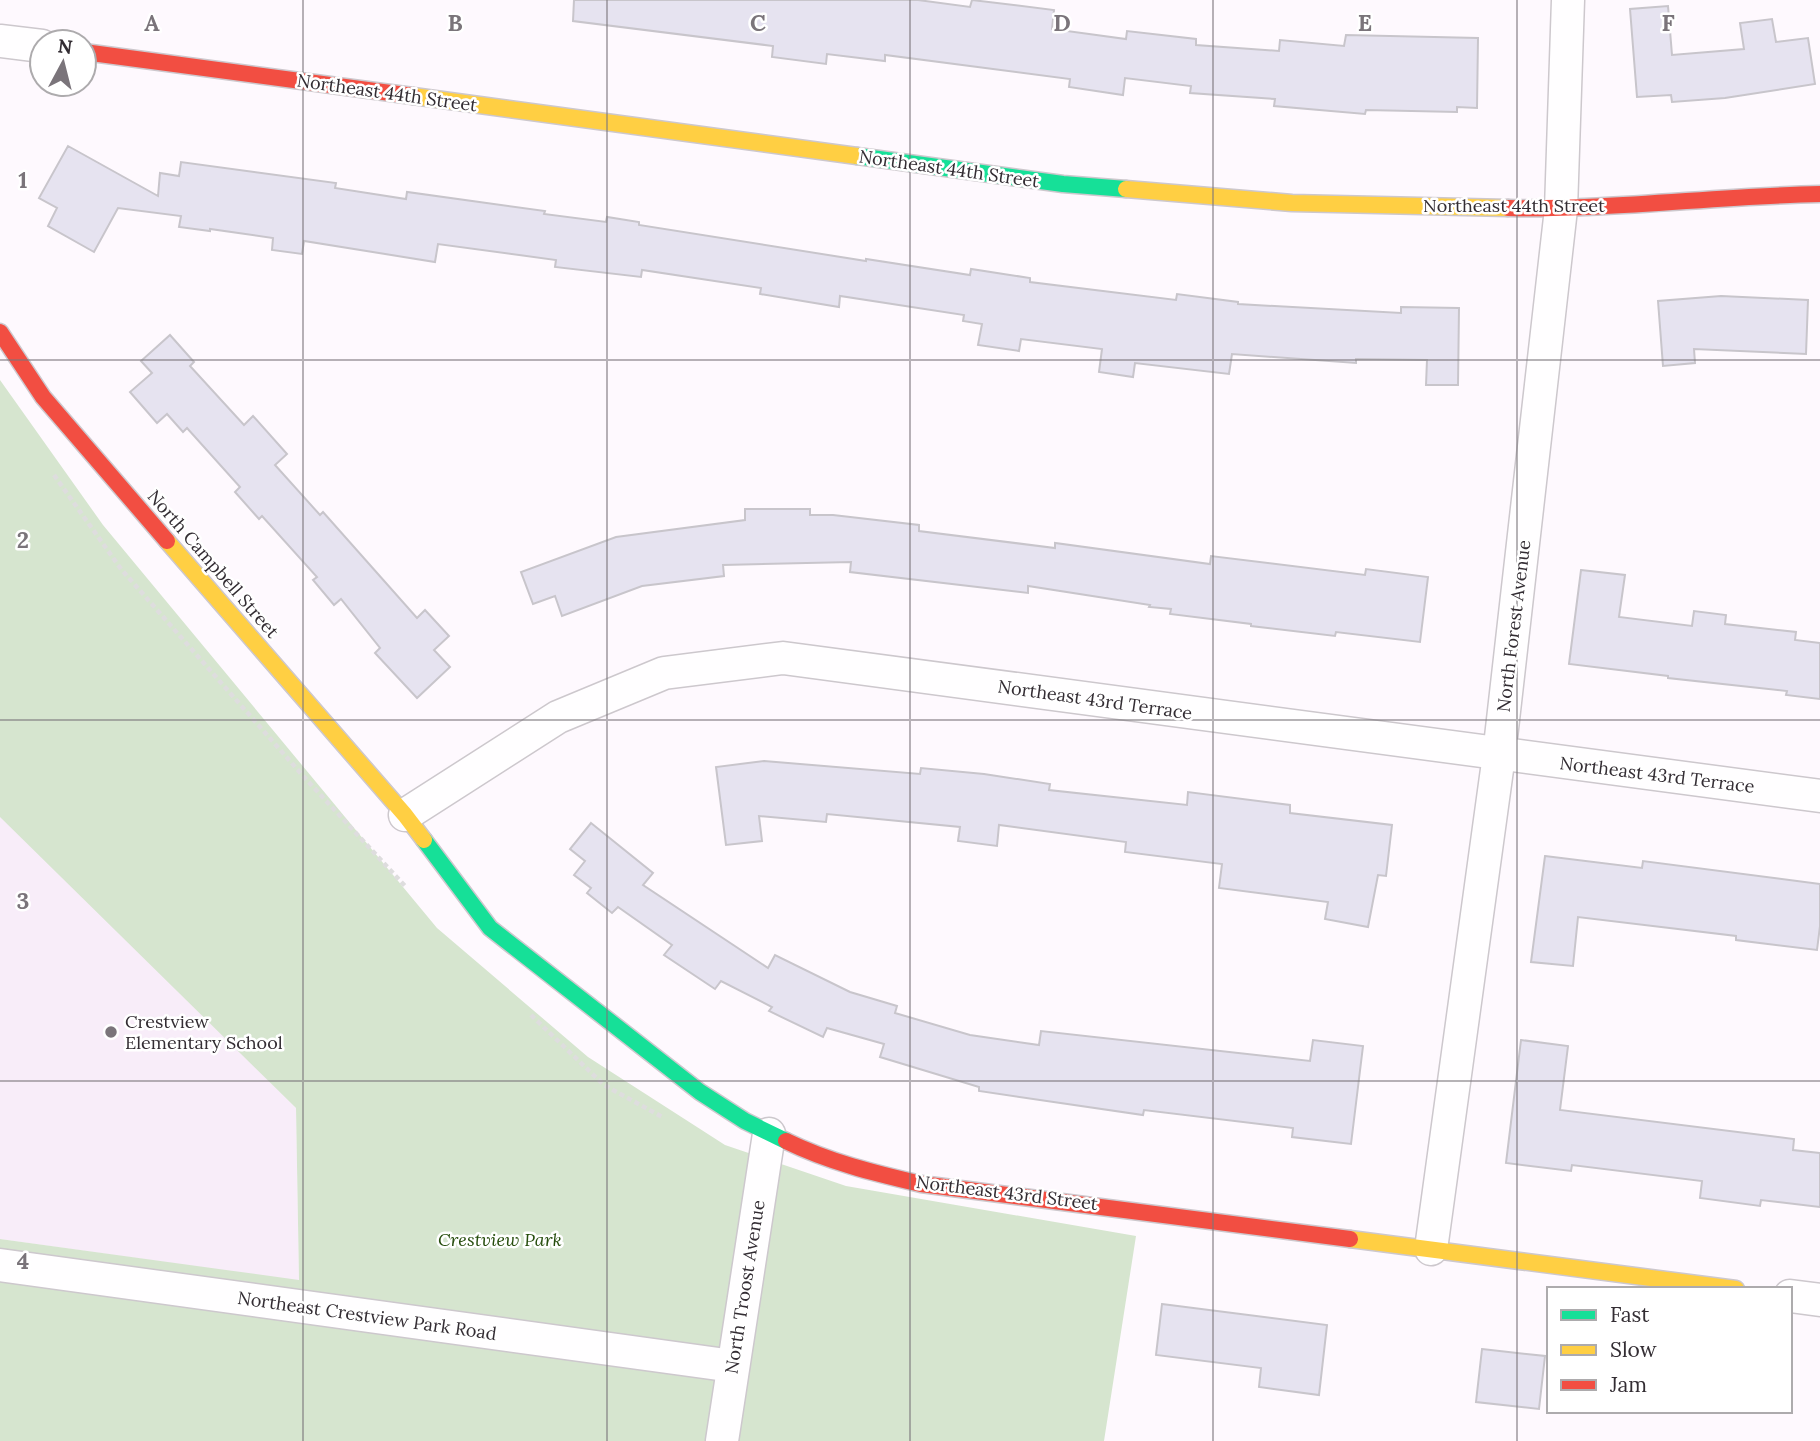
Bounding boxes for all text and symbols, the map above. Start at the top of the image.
text: A [144,8,160,37]
text: B [447,8,463,37]
text: C [750,8,766,37]
text: D [1053,8,1071,37]
text: E [1358,8,1372,37]
text: F [1661,8,1675,37]
north arrow [28,28,98,98]
text: N [56,33,74,59]
street label: Northeast 44th Street [295,68,479,117]
street label: Northeast 44th Street [857,144,1041,193]
text: 1 [18,165,28,194]
street label: Northeast 44th Street [1423,194,1605,217]
street label: North Campbell Street [143,485,284,643]
text: 2 [17,525,29,554]
street label: North Forest Avenue [1492,538,1535,713]
street label: Northeast 43rd Terrace [996,674,1194,725]
street label: Northeast 43rd Terrace [1558,751,1756,798]
text: 3 [17,886,29,915]
place label: Crestview Elementary School [125,1010,283,1054]
marker: Crestview Elementary School [103,1024,119,1040]
street label: Northeast 43rd Street [915,1170,1099,1215]
street label: North Troost Avenue [719,1198,770,1375]
park label: Crestview Park [438,1228,562,1251]
text: 4 [17,1246,29,1275]
street label: Northeast Crestview Park Road [236,1286,498,1345]
legend [1547,1287,1792,1413]
text: Fast [1610,1301,1650,1328]
text: Slow [1610,1336,1657,1363]
text: Jam [1609,1371,1647,1398]

